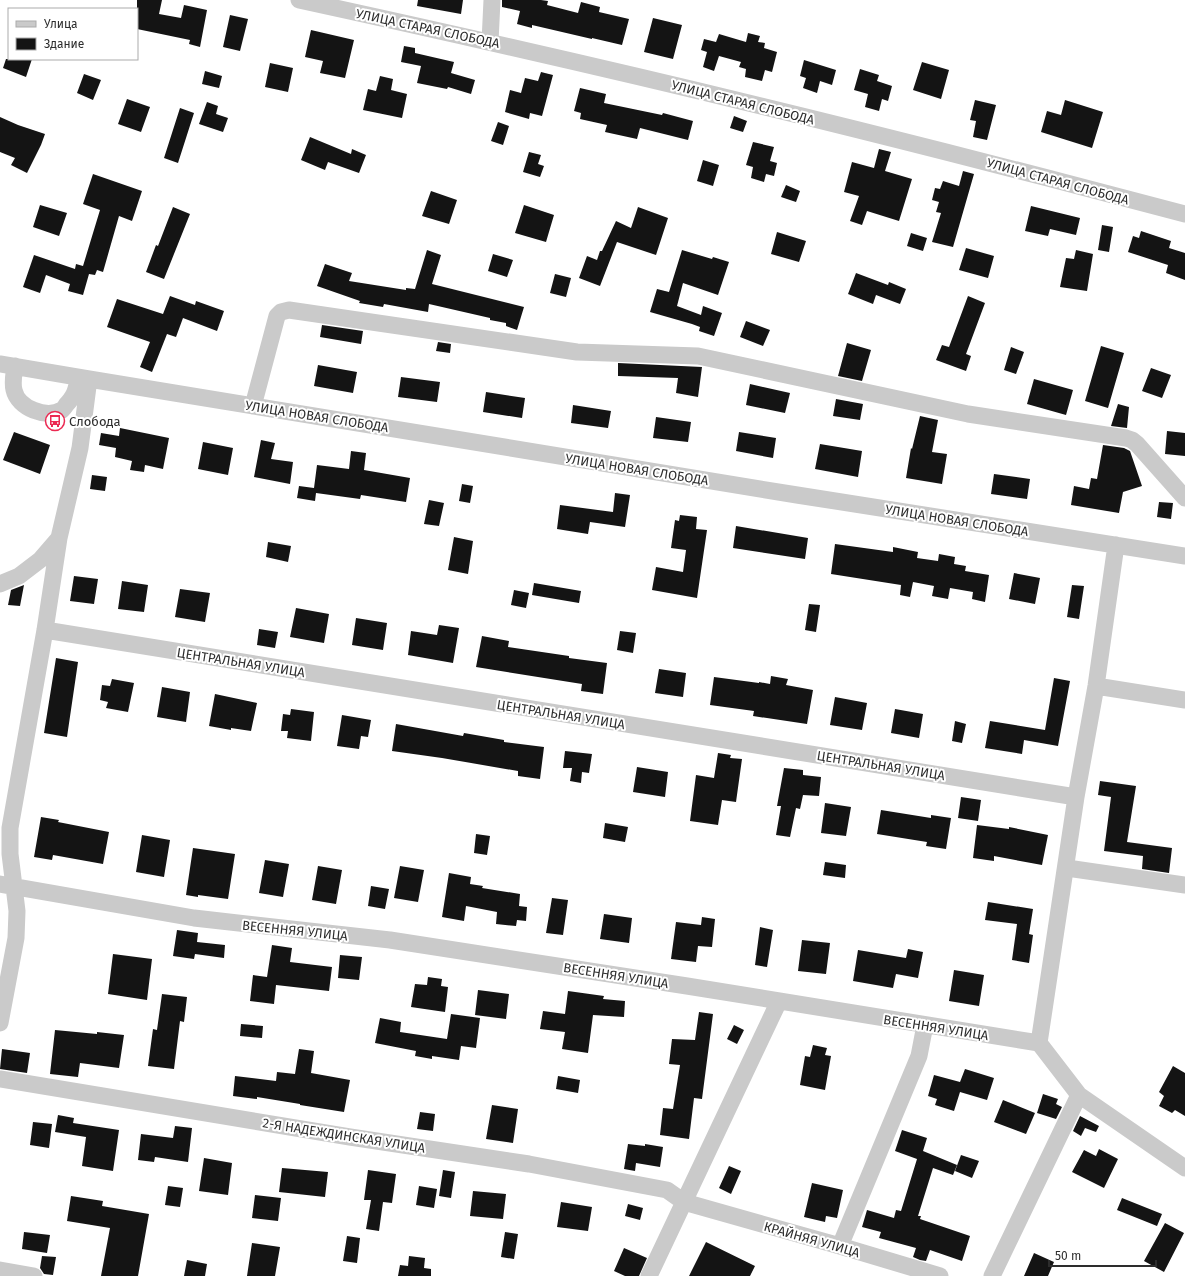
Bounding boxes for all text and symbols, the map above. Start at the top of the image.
street label: УЛИЦА СТАРАЯ СЛОБОДА [355,6,502,51]
legend [8,8,138,60]
text: Улица [44,17,78,31]
text: Здание [44,37,84,51]
street label: УЛИЦА СТАРАЯ СЛОБОДА [670,77,816,128]
street label: УЛИЦА СТАРАЯ СЛОБОДА [985,155,1131,208]
street label: УЛИЦА НОВАЯ СЛОБОДА [244,398,390,435]
bus stop icon: Слобода [44,410,66,432]
place label: Слобода [69,414,121,429]
street label: УЛИЦА НОВАЯ СЛОБОДА [564,451,710,488]
street label: УЛИЦА НОВАЯ СЛОБОДА [884,502,1030,539]
street label: ЦЕНТРАЛЬНАЯ УЛИЦА [176,645,306,680]
street label: ЦЕНТРАЛЬНАЯ УЛИЦА [496,697,626,732]
street label: ЦЕНТРАЛЬНАЯ УЛИЦА [816,748,946,783]
street label: ВЕСЕННЯЯ УЛИЦА [241,917,349,944]
street label: ВЕСЕННЯЯ УЛИЦА [562,960,670,991]
street label: ВЕСЕННЯЯ УЛИЦА [882,1012,990,1043]
street label: 2-Я НАДЕЖДИНСКАЯ УЛИЦА [262,1115,427,1156]
street label: КРАЙНЯЯ УЛИЦА [762,1219,862,1260]
scale bar [1049,1242,1156,1268]
text: 50 m [1055,1249,1081,1263]

